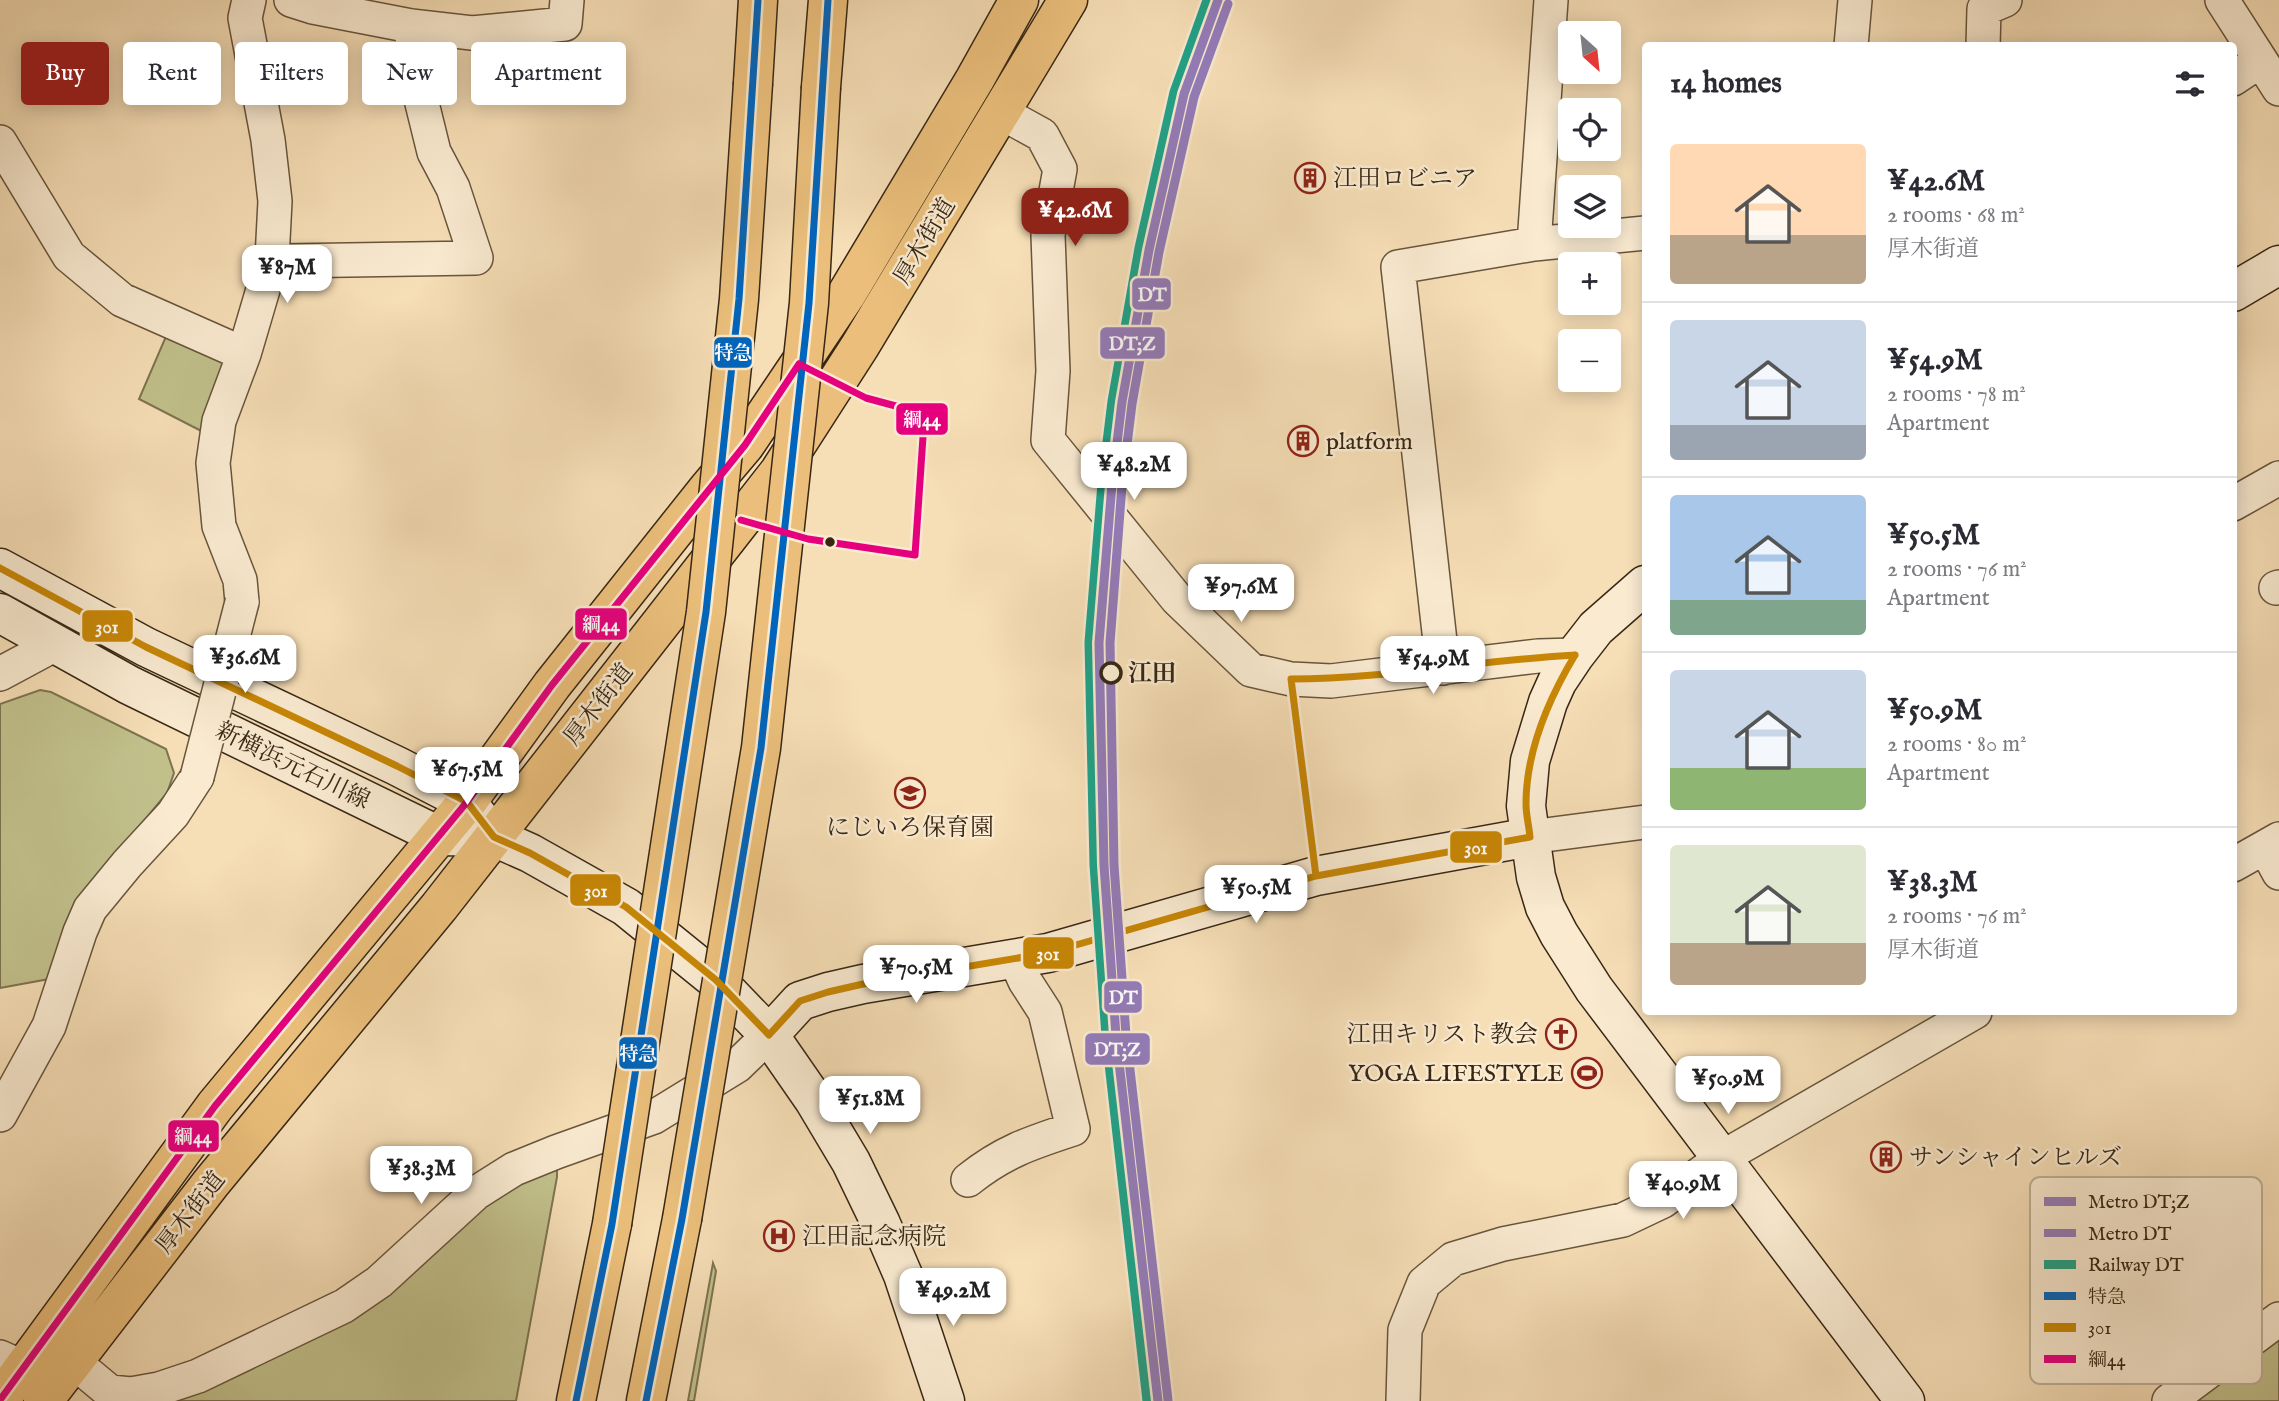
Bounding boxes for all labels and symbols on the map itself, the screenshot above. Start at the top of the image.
north arrow [1558,21,1620,84]
building icon: 江田ロビニア [1293,161,1327,195]
place label: 江田ロビニア [1333,164,1477,195]
pin: ¥42.6M [1018,188,1132,248]
street label: 厚木街道 [887,193,963,291]
pin: ¥87M [246,246,328,305]
line badge: DT [1131,277,1172,311]
text: DT [1137,284,1168,308]
line badge: DT;Z [1099,326,1166,360]
text: DT;Z [1108,333,1156,357]
line badge: 特急 [713,336,753,369]
text: 特急 [714,342,752,366]
line badge: 綱44 [895,402,949,436]
text: 綱44 [903,409,941,433]
building icon: platform [1286,424,1320,458]
place label: platform [1326,427,1413,458]
pin: ¥48.2M [1077,442,1191,502]
unlabelled marker [823,535,837,549]
pin: ¥97.6M [1184,564,1298,624]
line badge: 綱44 [574,607,628,641]
line badge: 301 [81,609,134,643]
text: 綱44 [582,614,620,638]
text: 301 [95,616,119,640]
pin: ¥36.6M [188,636,302,695]
pin: ¥54.9M [1376,636,1490,696]
street label: 厚木街道 [557,658,641,752]
place label: 江田 [1128,659,1176,690]
marker: 江田 [1100,662,1122,684]
street label: 新横浜元石川線 [210,716,375,817]
pin: ¥67.5M [410,748,524,807]
school or university icon: にじいろ保育園 [893,776,927,810]
place label: にじいろ保育園 [826,813,994,844]
line badge: 301 [1449,830,1503,864]
text: 301 [1464,837,1488,861]
pin: ¥50.5M [1199,866,1313,925]
line badge: 301 [569,873,622,907]
text: 301 [584,880,608,904]
line badge: 301 [1022,936,1075,970]
text: 301 [1036,943,1060,967]
pin: ¥70.5M [859,946,973,1005]
line badge: DT [1103,980,1143,1014]
text: DT [1108,987,1139,1011]
church icon: 江田キリスト教会 [1544,1017,1578,1051]
place label: 江田キリスト教会 [1346,1020,1538,1051]
line badge: DT;Z [1084,1032,1151,1066]
line badge: 特急 [618,1036,658,1070]
text: DT;Z [1093,1039,1141,1063]
text: 特急 [619,1043,657,1067]
sports icon: YOGA LIFESTYLE [1570,1056,1604,1090]
pin: ¥50.9M [1671,1056,1785,1116]
place label: YOGA LIFESTYLE [1348,1059,1564,1090]
pin: ¥51.8M [813,1076,927,1136]
line badge: 綱44 [167,1119,220,1153]
text: 綱44 [174,1126,212,1150]
building icon: サンシャインヒルズ [1869,1140,1903,1174]
place label: サンシャインヒルズ [1909,1143,2122,1174]
pin: ¥38.3M [364,1146,478,1206]
pin: ¥40.9M [1626,1162,1740,1221]
street label: 厚木街道 [149,1166,233,1260]
legend [2030,1177,2262,1384]
text: Metro DT;Z [2088,1191,2189,1215]
hospital icon: 江田記念病院 [762,1219,796,1253]
place label: 江田記念病院 [802,1222,946,1253]
text: Metro DT [2088,1223,2172,1247]
text: Railway DT [2088,1254,2184,1278]
pin: ¥49.2M [896,1268,1010,1328]
text: 特急 [2088,1286,2126,1310]
text: 301 [2088,1317,2111,1341]
text: 綱44 [2088,1349,2126,1373]

